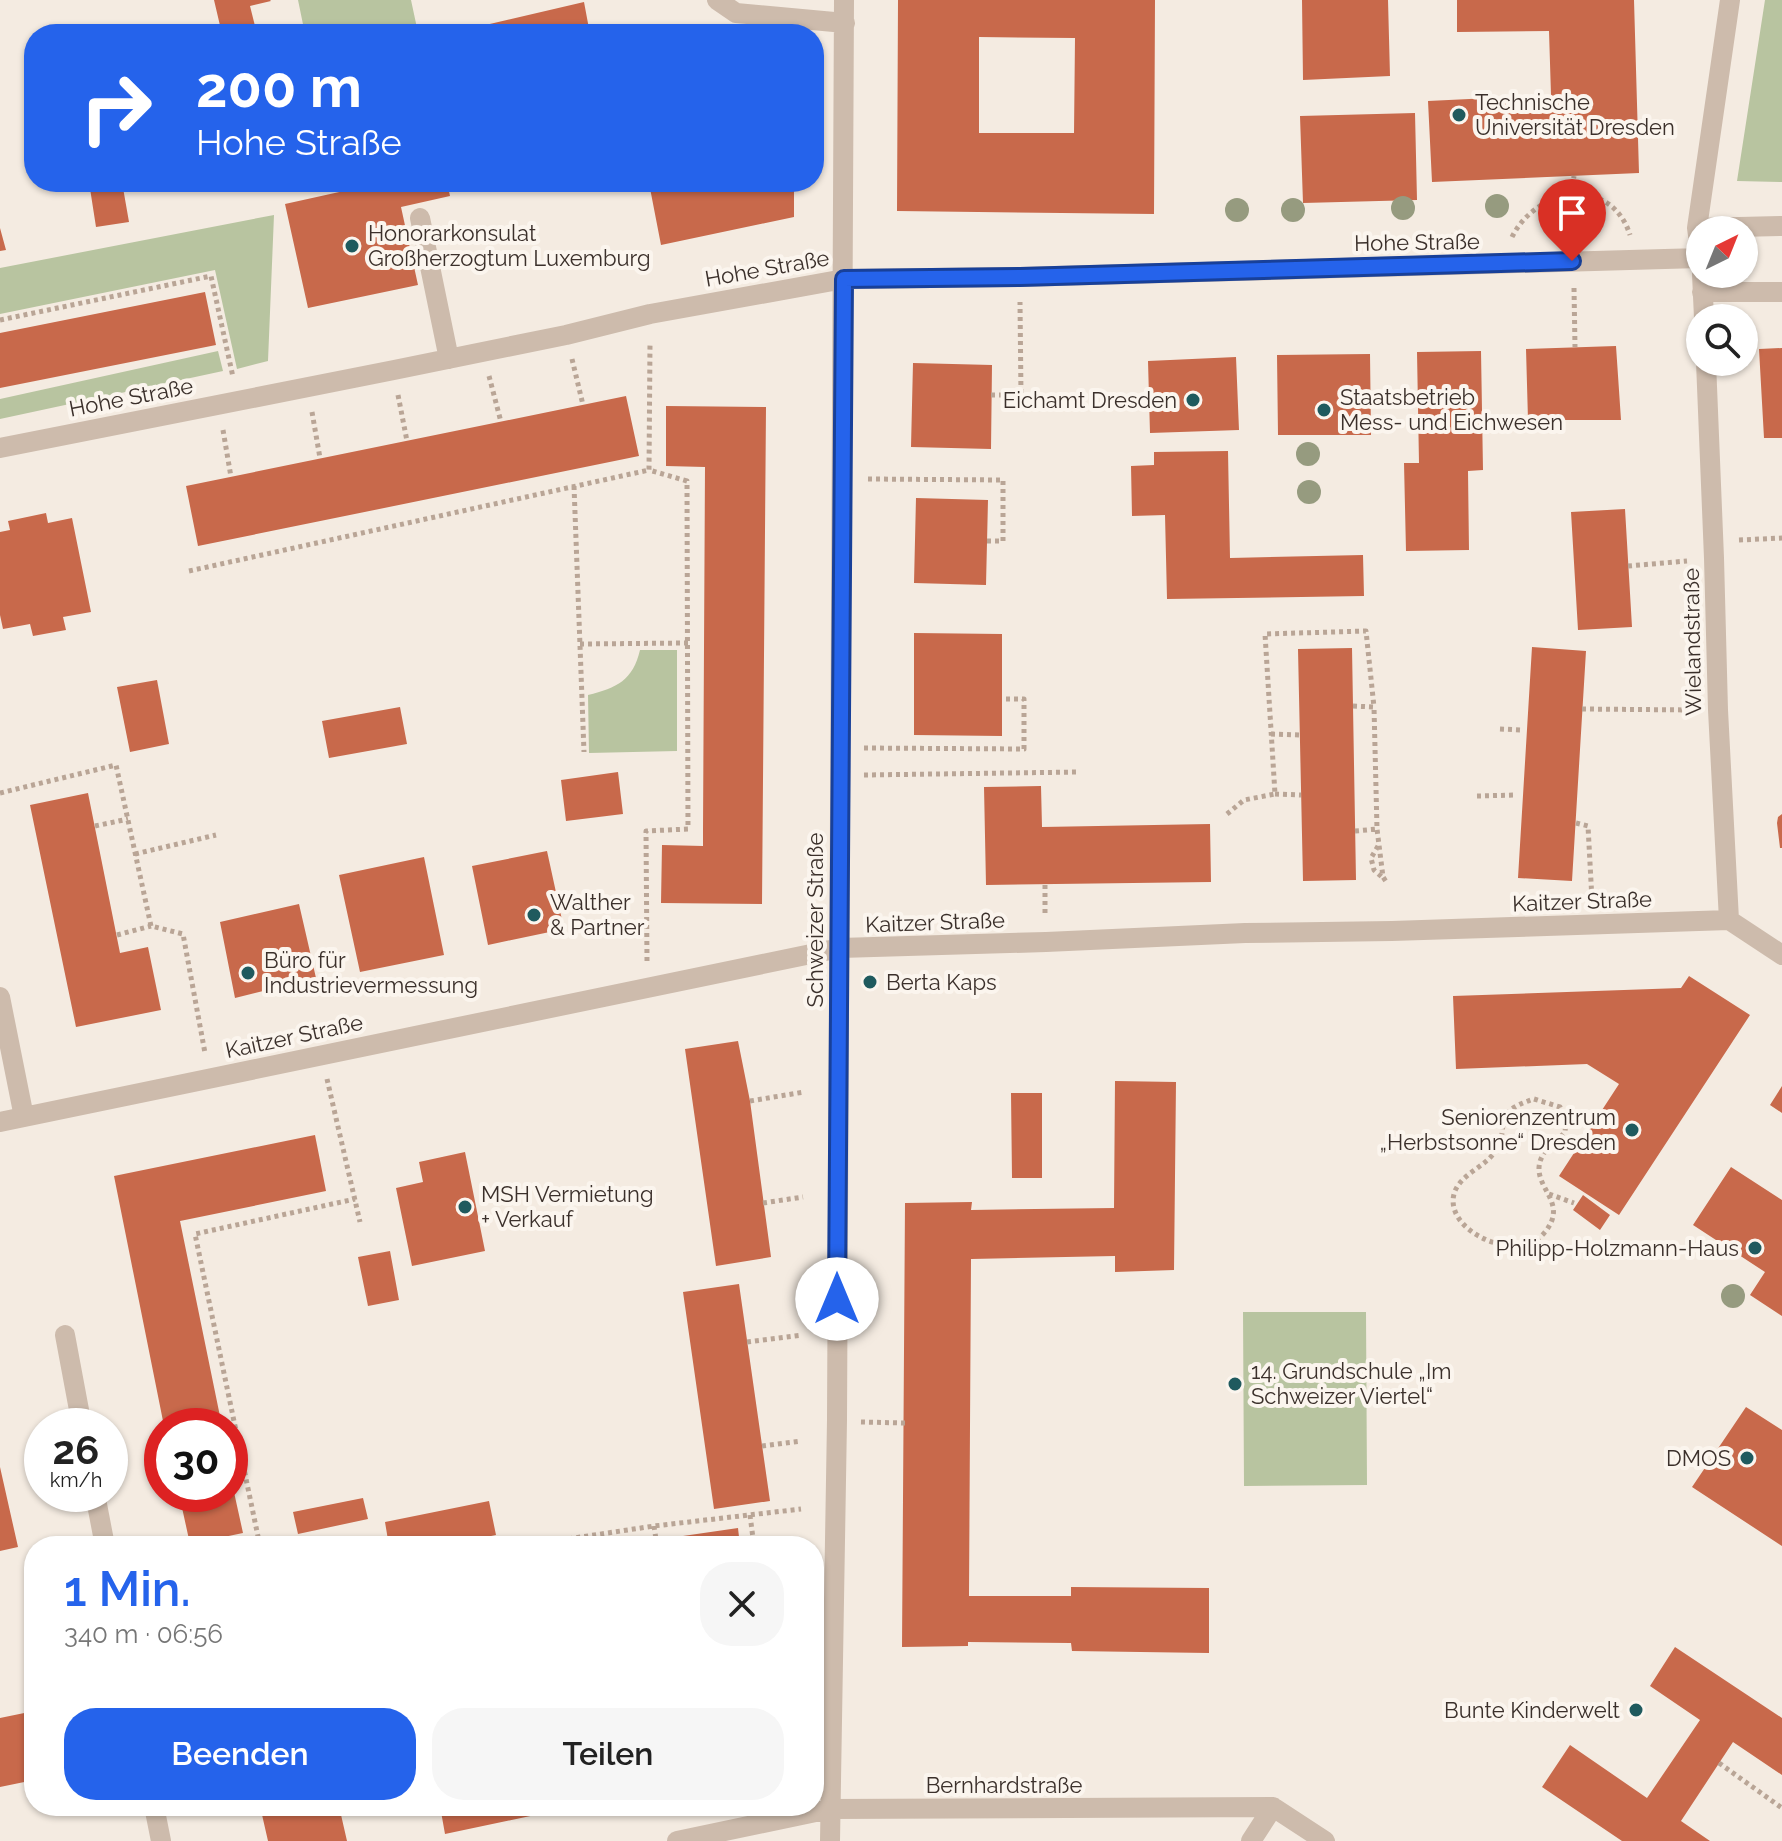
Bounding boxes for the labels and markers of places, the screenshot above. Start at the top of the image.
place label: Technische Universität Dresden [1475,89,1675,140]
marker: Technische Universität Dresden [1450,106,1468,124]
pin [1538,179,1606,261]
place label: Honorarkonsulat Großherzogtum Luxemburg [368,220,651,271]
marker: Honorarkonsulat Großherzogtum Luxemburg [343,237,361,255]
place label: Staatsbetrieb Mess- und Eichwesen [1340,384,1563,435]
place label: Eichamt Dresden [1003,387,1177,413]
marker: Eichamt Dresden [1184,391,1202,409]
marker: Staatsbetrieb Mess- und Eichwesen [1315,401,1333,419]
place label: Walther & Partner [550,889,645,940]
marker: Walther & Partner [525,906,543,924]
place label: Büro für Industrievermessung [264,947,478,998]
marker: Büro für Industrievermessung [239,964,257,982]
place label: Berta Kaps [886,969,997,995]
marker: Berta Kaps [861,973,879,991]
place label: Seniorenzentrum „Herbstsonne“ Dresden [1380,1104,1616,1155]
marker: Seniorenzentrum „Herbstsonne“ Dresden [1623,1121,1641,1139]
place label: MSH Vermietung + Verkauf [481,1181,654,1232]
marker: MSH Vermietung + Verkauf [456,1198,474,1216]
place label: Philipp-Holzmann-Haus [1496,1235,1739,1261]
marker: Philipp-Holzmann-Haus [1746,1239,1764,1257]
place label: 14. Grundschule „Im Schweizer Viertel“ [1251,1358,1452,1409]
marker: 14. Grundschule „Im Schweizer Viertel“ [1226,1375,1244,1393]
place label: DMOS [1666,1445,1731,1471]
marker: DMOS [1738,1449,1756,1467]
place label: Bunte Kinderwelt [1444,1697,1621,1723]
marker: Bunte Kinderwelt [1627,1701,1645,1719]

